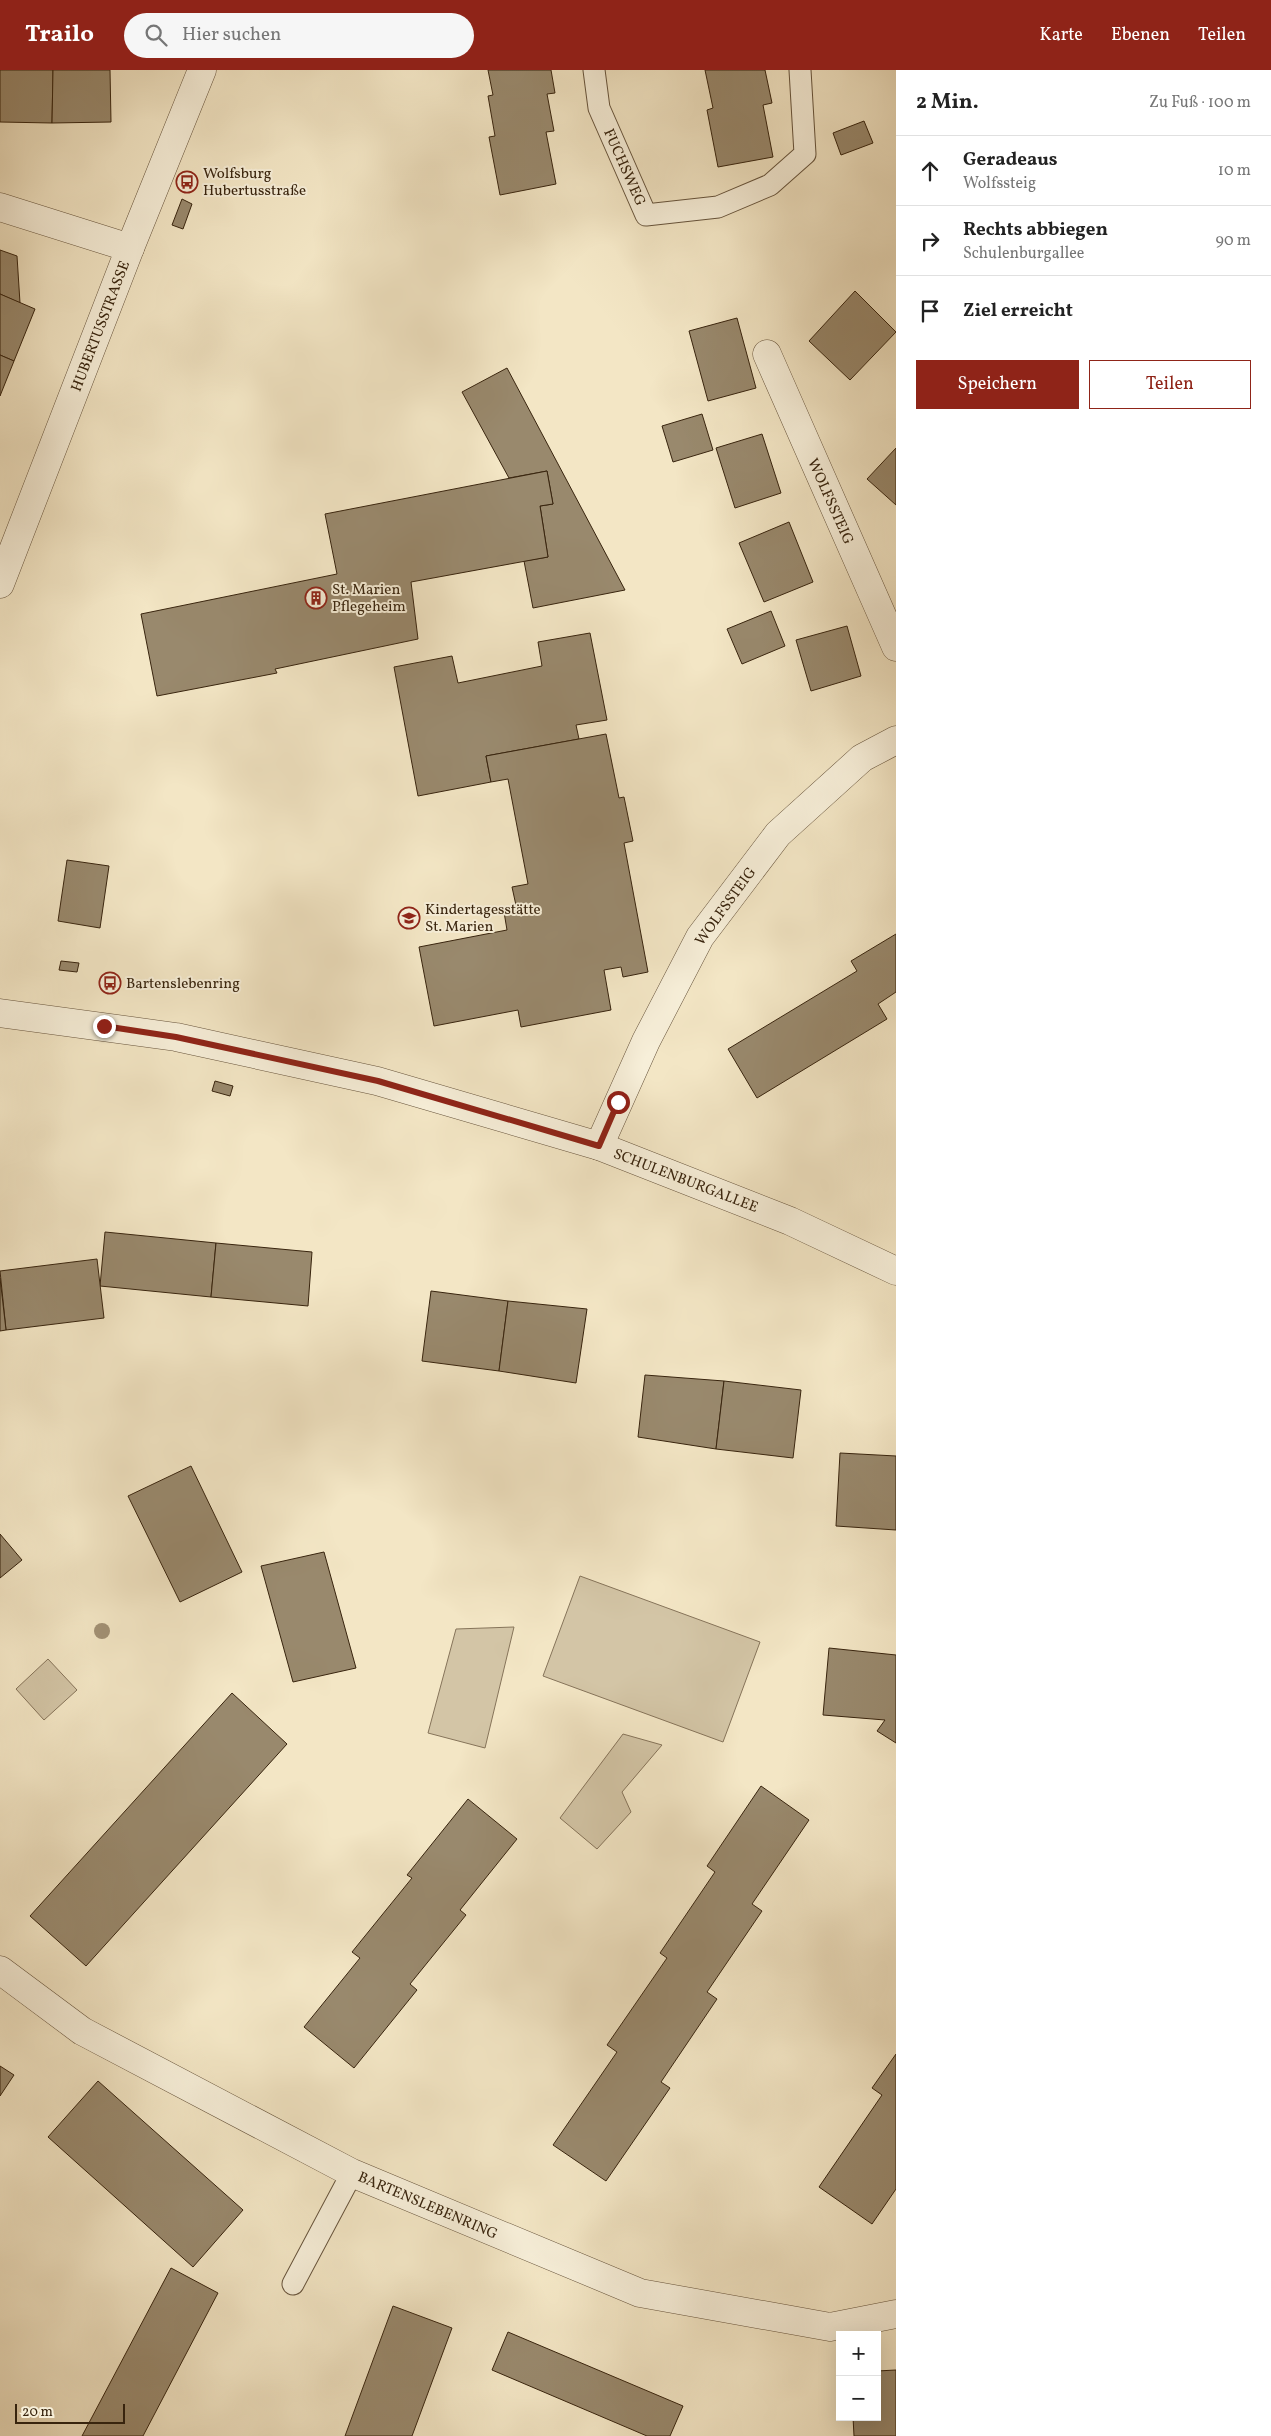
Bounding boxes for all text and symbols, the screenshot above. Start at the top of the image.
search box [124,13,474,58]
text: Trailo [25,18,94,52]
icon: search [142,21,170,49]
text: Hier suchen [182,22,281,48]
text: Karte [1039,23,1083,48]
text: Ebenen [1111,23,1170,48]
text: Teilen [1198,23,1246,48]
text: 2 Min. [916,88,979,117]
text: Zu Fuß · 100 m [1149,92,1251,114]
street label: FUCHSWEG [597,126,650,210]
text: Geradeaus [963,147,1058,173]
icon: ahead [916,157,944,185]
text: 10 m [1218,160,1251,182]
place label: Wolfsburg Hubertusstraße [203,164,306,202]
bus stop icon: Wolfsburg Hubertusstraße [175,170,199,194]
text: Wolfssteig [963,173,1036,195]
text: Rechts abbiegen [963,217,1108,243]
icon: right [916,227,944,255]
text: 90 m [1215,230,1251,252]
text: Schulenburgallee [963,243,1084,265]
street label: HUBERTUSSTRASSE [67,258,136,395]
icon: arrive [916,297,944,325]
text: Ziel erreicht [963,298,1073,324]
button: Speichern [916,360,1079,409]
button: Teilen [1089,360,1251,409]
street label: WOLFSSTEIG [801,455,858,548]
place label: St. Marien Pflegeheim [332,580,406,618]
building icon: St. Marien Pflegeheim [304,586,328,610]
street label: WOLFSSTEIG [691,863,762,950]
place label: Kindertagesstätte St. Marien [425,900,541,938]
school or university icon: Kindertagesstätte St. Marien [397,906,421,930]
bus stop icon: Bartenslebenring [98,971,122,995]
place label: Bartenslebenring [126,974,240,995]
route end [93,1015,116,1038]
route start [607,1091,630,1114]
street label: SCHULENBURGALLEE [610,1144,761,1219]
street label: BARTENSLEBENRING [354,2167,501,2245]
map controls [836,2331,881,2421]
button: + [836,2331,881,2376]
button: − [836,2376,881,2421]
scale bar [15,2401,125,2424]
text: 20 m [22,2403,53,2422]

